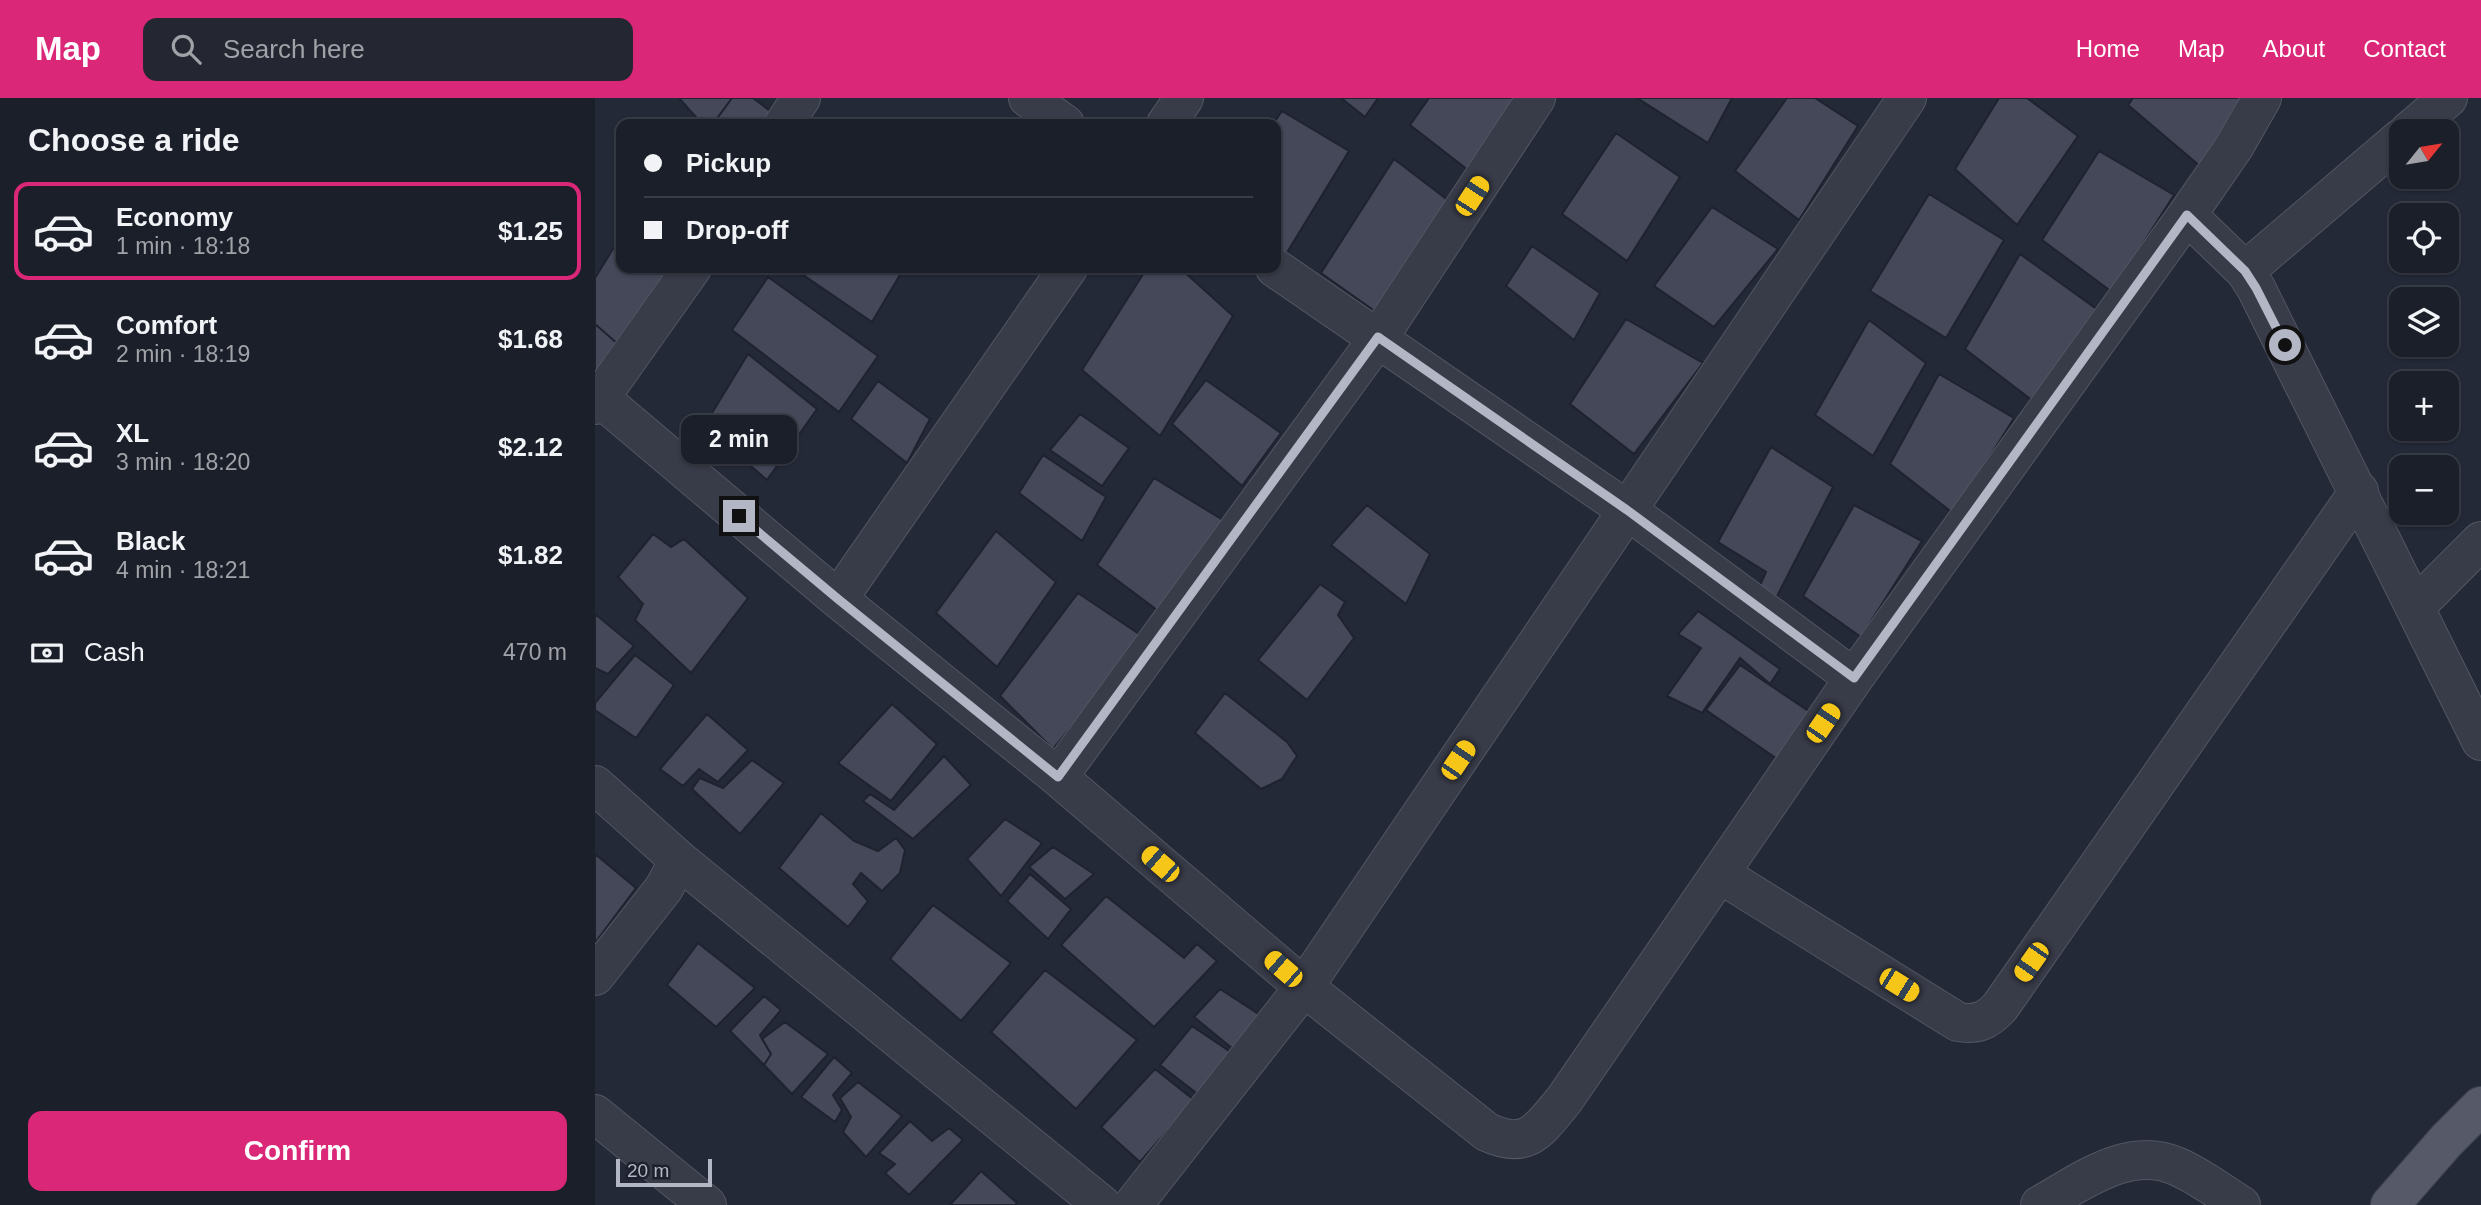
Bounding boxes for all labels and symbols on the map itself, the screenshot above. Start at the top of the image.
north arrow [2389,119,2459,189]
car [1452,173,1493,219]
route start [2269,329,2301,361]
callout: 2 min [681,414,797,464]
route end [723,500,755,532]
car [1803,700,1844,746]
car [1438,737,1479,783]
car [1138,842,1183,886]
car [2011,939,2052,985]
car [1261,947,1306,991]
car [1876,965,1923,1005]
scale bar [616,1156,712,1188]

